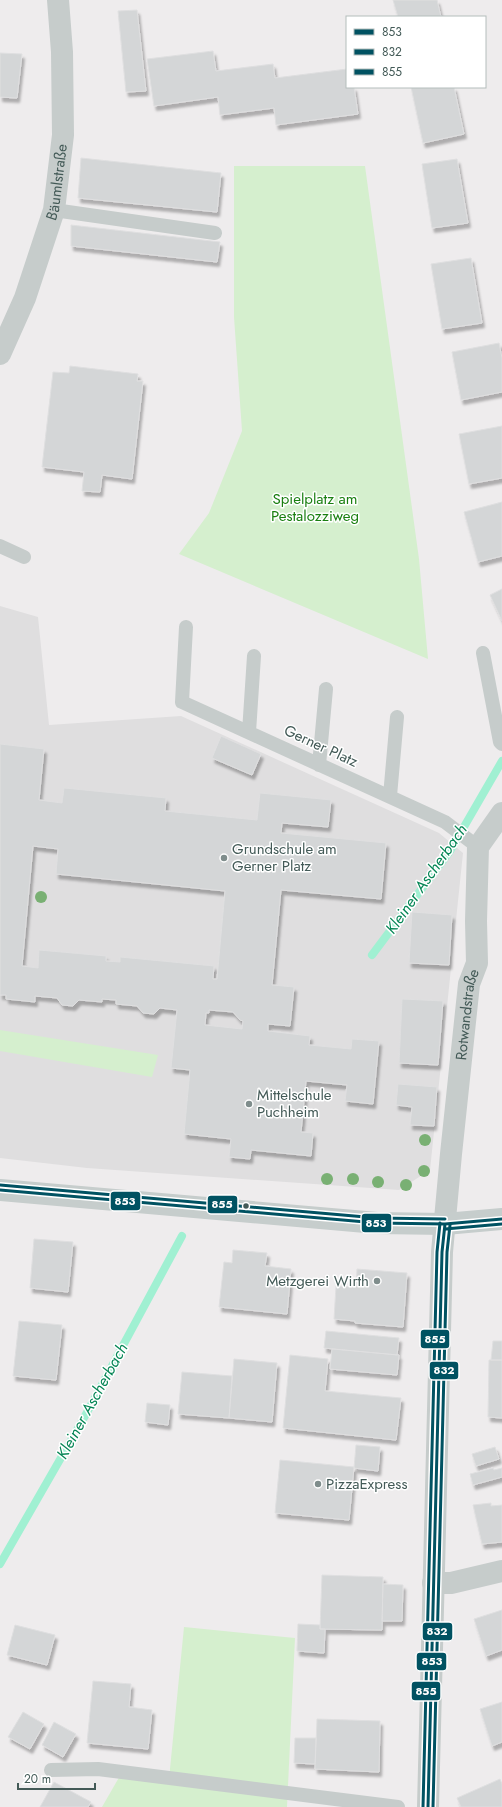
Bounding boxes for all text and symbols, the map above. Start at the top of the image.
legend [346,16,486,88]
text: 853 [382,23,402,41]
text: 832 [382,43,402,61]
text: 855 [382,63,402,81]
street label: Bäumlstraße [40,142,73,223]
park label: Spielplatz am Pestalozziweg [271,488,359,527]
street label: Gerner Platz [280,719,362,773]
water label: Kleiner Ascherbach [379,819,473,939]
place label: Grundschule am Gerner Platz [232,838,337,877]
marker: Grundschule am Gerner Platz [219,853,229,863]
street label: Rotwandstraße [450,965,485,1061]
place label: Mittelschule Puchheim [257,1084,332,1123]
marker: Mittelschule Puchheim [244,1099,254,1109]
line badge: 853 [110,1191,141,1211]
text: 853 [115,1193,136,1209]
line badge: 855 [207,1195,238,1214]
text: 855 [211,1196,233,1212]
unlabelled marker [241,1201,251,1211]
line badge: 853 [361,1213,392,1233]
text: 853 [366,1215,387,1231]
place label: Metzgerei Wirth [266,1270,369,1292]
marker: Metzgerei Wirth [372,1276,382,1286]
line badge: 855 [420,1329,450,1349]
text: 855 [424,1331,446,1347]
water label: Kleiner Ascherbach [51,1339,133,1463]
line badge: 832 [429,1361,459,1380]
text: 832 [434,1362,454,1378]
place label: PizzaExpress [326,1473,407,1495]
marker: PizzaExpress [313,1479,323,1489]
line badge: 832 [422,1622,453,1641]
text: 832 [427,1623,447,1639]
line badge: 853 [416,1652,447,1671]
text: 853 [422,1653,443,1669]
line badge: 855 [411,1681,441,1701]
text: 855 [415,1683,437,1699]
scale bar [18,1765,95,1791]
text: 20 m [24,1770,51,1788]

